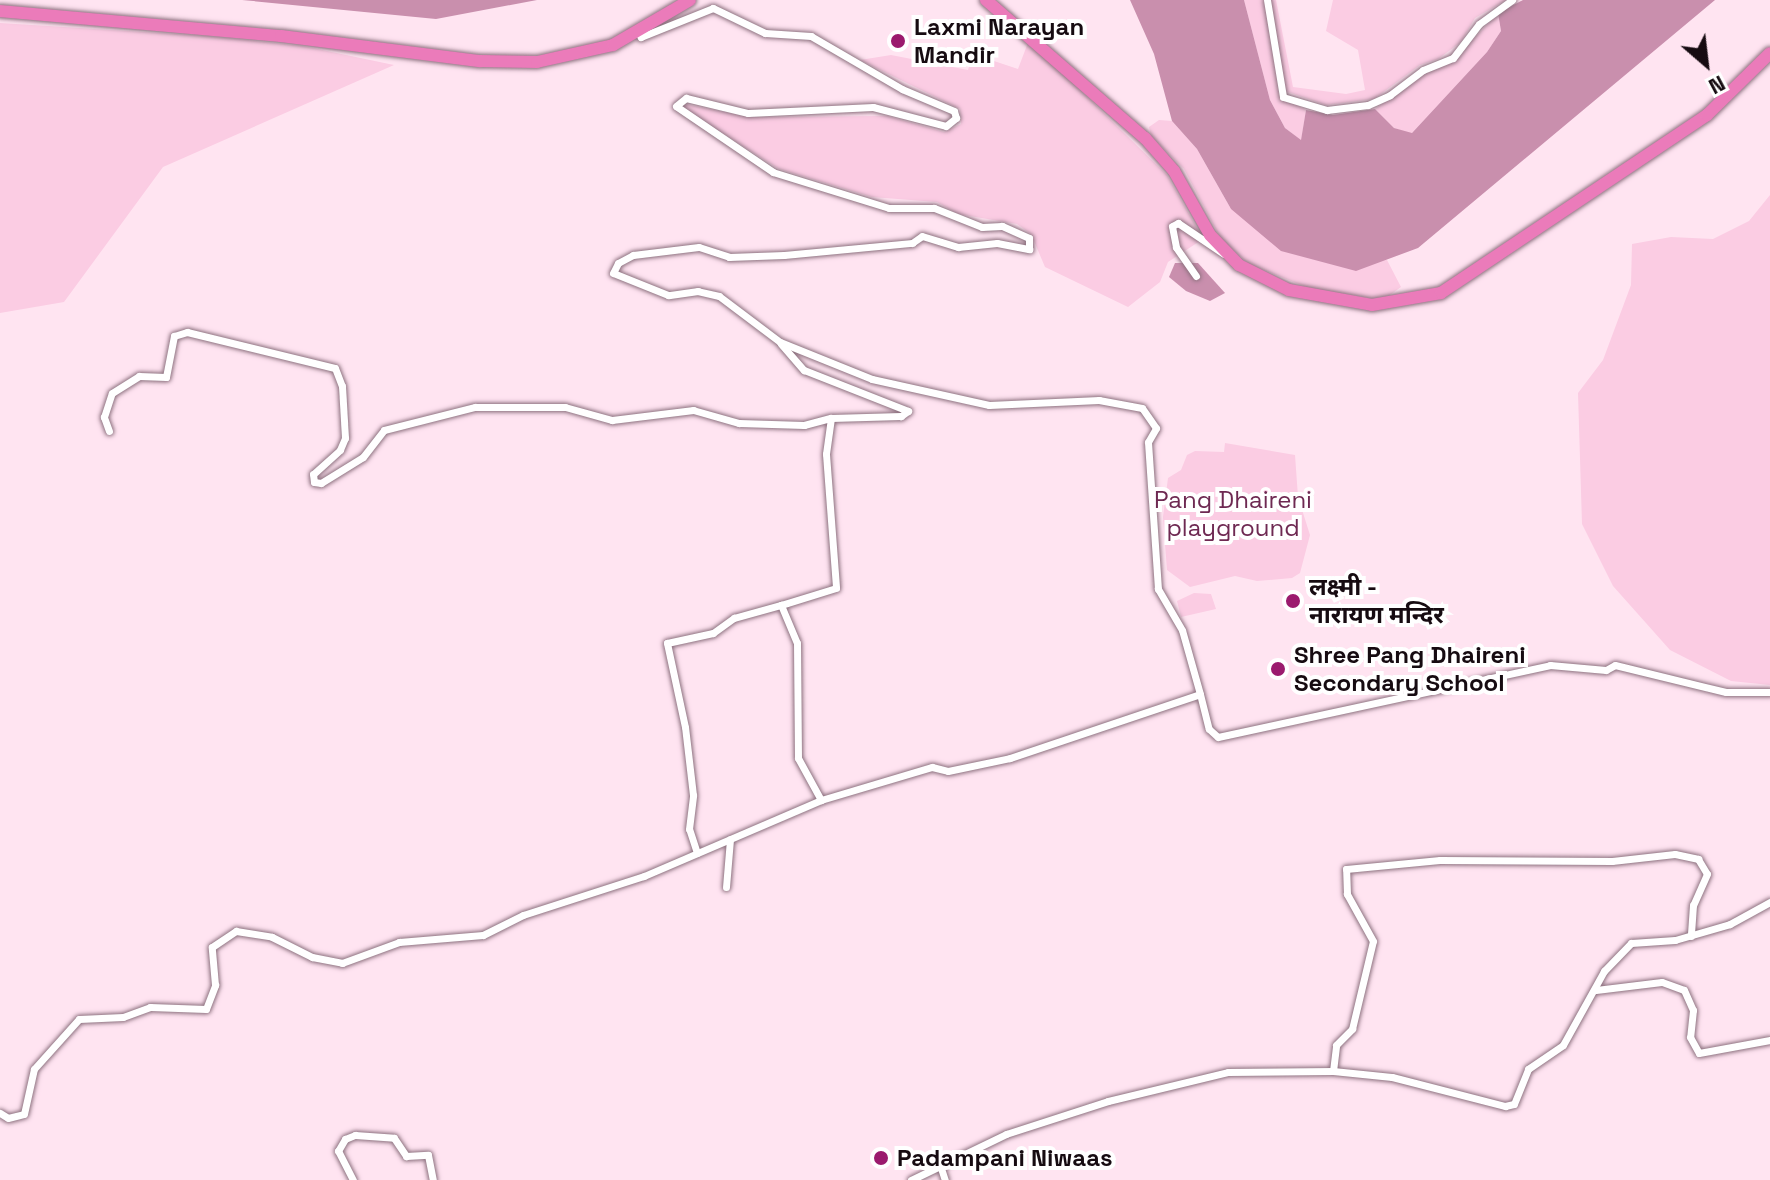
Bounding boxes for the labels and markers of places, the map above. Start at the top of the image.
place label: Laxmi Narayan Mandir [914,13,1084,69]
marker: Laxmi Narayan Mandir [889,32,907,50]
place label: लक्ष्मी - नारायण मन्दिर [1309,573,1444,629]
marker: लक्ष्मी - नारायण मन्दिर [1284,592,1302,610]
place label: Shree Pang Dhaireni Secondary School [1294,641,1526,697]
marker: Shree Pang Dhaireni Secondary School [1269,660,1287,678]
place label: Padampani Niwaas [897,1144,1113,1172]
marker: Padampani Niwaas [872,1149,890,1167]

